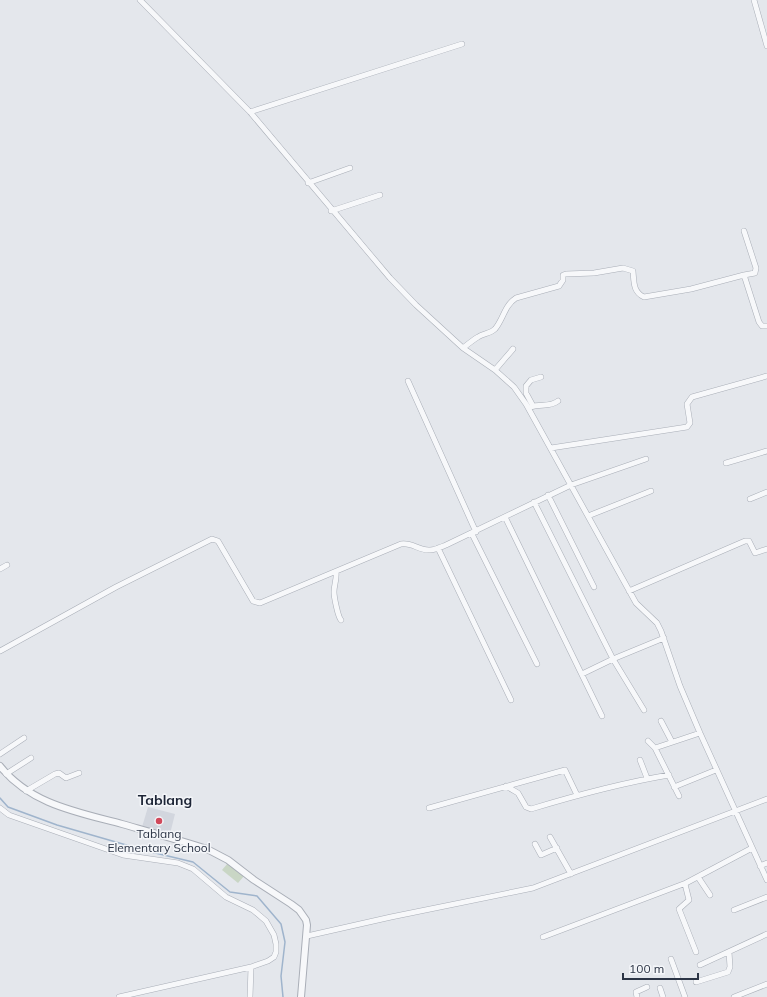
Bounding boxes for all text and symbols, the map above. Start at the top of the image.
district label: Tablang [138,791,192,809]
marker: Tablang Elementary School [154,816,164,826]
place label: Tablang Elementary School [107,826,211,855]
scale bar [623,955,698,981]
text: 100 m [629,961,664,976]

